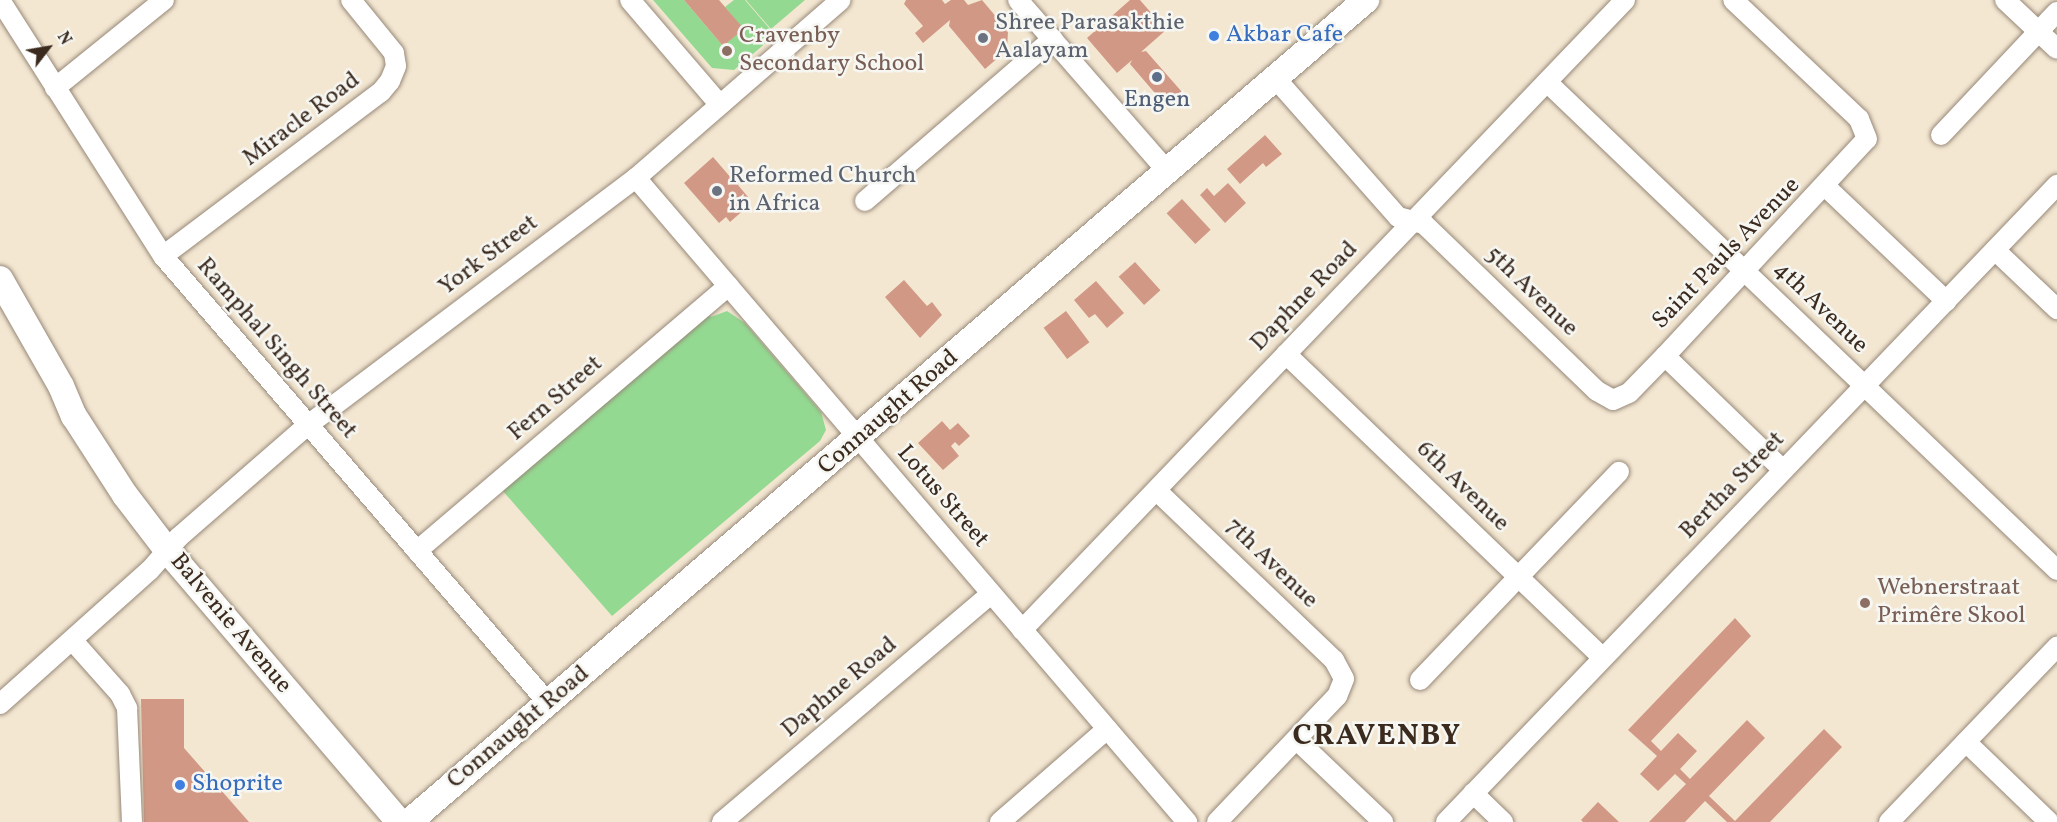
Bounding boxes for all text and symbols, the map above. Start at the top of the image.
place label: Shree Parasakthie Aalayam [995,10,1185,66]
north arrow [18,18,78,78]
place label: Akbar Cafe [1226,22,1343,50]
place label: Cravenby Secondary School [739,23,925,79]
text: N [51,28,76,49]
marker: Akbar Cafe [1207,29,1221,43]
marker: Shree Parasakthie Aalayam [976,31,990,45]
marker: Cravenby Secondary School [720,44,734,58]
street label: Miracle Road [238,67,366,173]
marker: Engen [1150,70,1164,84]
place label: Engen [1124,87,1190,115]
place label: Reformed Church in Africa [729,163,916,219]
street label: Saint Pauls Avenue [1647,172,1807,336]
marker: Reformed Church in Africa [710,184,724,198]
street label: York Street [434,209,544,303]
street label: Daphne Road [1245,236,1365,358]
street label: 5th Avenue [1479,241,1583,343]
street label: Ramphal Singh Street [190,253,362,445]
street label: 4th Avenue [1767,256,1873,360]
street label: Connaught Road [813,344,965,482]
street label: Fern Street [503,350,609,448]
street label: Bertha Street [1674,426,1792,546]
street label: 6th Avenue [1409,436,1515,538]
street label: Lotus Street [890,440,994,554]
street label: 7th Avenue [1219,513,1323,615]
street label: Balvenie Avenue [163,548,297,700]
place label: Webnerstraat Primêre Skool [1877,575,2026,631]
marker: Webnerstraat Primêre Skool [1858,596,1872,610]
street label: Daphne Road [776,631,904,745]
street label: Connaught Road [442,660,596,796]
district label: CRAVENBY [1292,718,1462,754]
place label: Shoprite [192,771,283,799]
marker: Shoprite [173,778,187,792]

